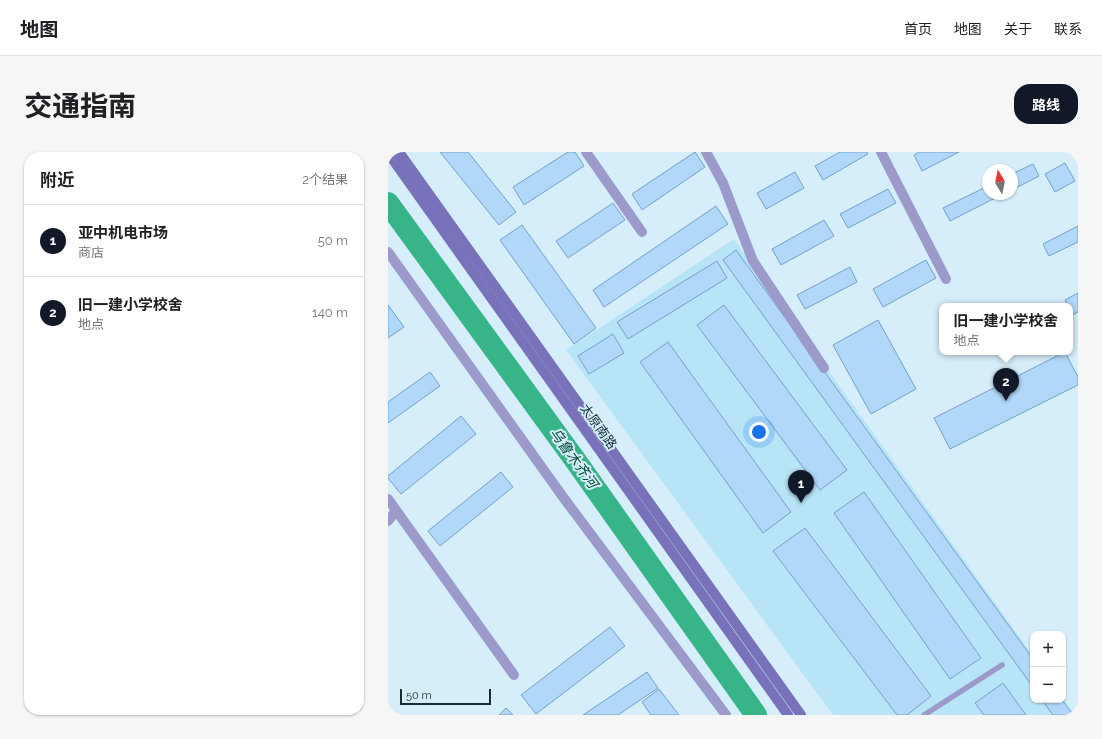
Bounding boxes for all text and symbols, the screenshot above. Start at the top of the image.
text: 地图 [20,18,58,40]
text: 首页 [904,21,932,37]
text: 地图 [954,21,982,37]
text: 关于 [1004,21,1032,37]
text: 联系 [1054,21,1082,37]
button: 路线 [1014,84,1078,124]
text: 交通指南 [24,90,136,123]
north arrow [982,164,1018,200]
text: 附近 [40,170,74,190]
text: 2个结果 [302,172,348,187]
text: 亚中机电市场 [78,224,168,242]
text: 1 [50,233,56,248]
text: 50 m [318,233,348,248]
text: 商店 [78,245,104,260]
text: 旧一建小学校舍 [78,296,183,314]
popup [939,303,1073,355]
text: 2 [49,305,57,320]
text: 140 m [312,305,348,320]
text: 旧一建小学校舍 [953,312,1059,330]
text: 地点 [78,317,104,332]
text: 地点 [953,333,980,348]
pin: 2 [993,368,1019,401]
street label: 太原南路 [577,401,620,452]
your location [749,422,769,442]
water label: 乌鲁木齐河 [547,425,603,493]
pin: 1 [788,470,814,503]
map controls [1030,631,1066,703]
button: + [1030,631,1066,667]
button: − [1030,667,1066,703]
scale bar [400,687,491,706]
text: 50 m [406,689,432,702]

